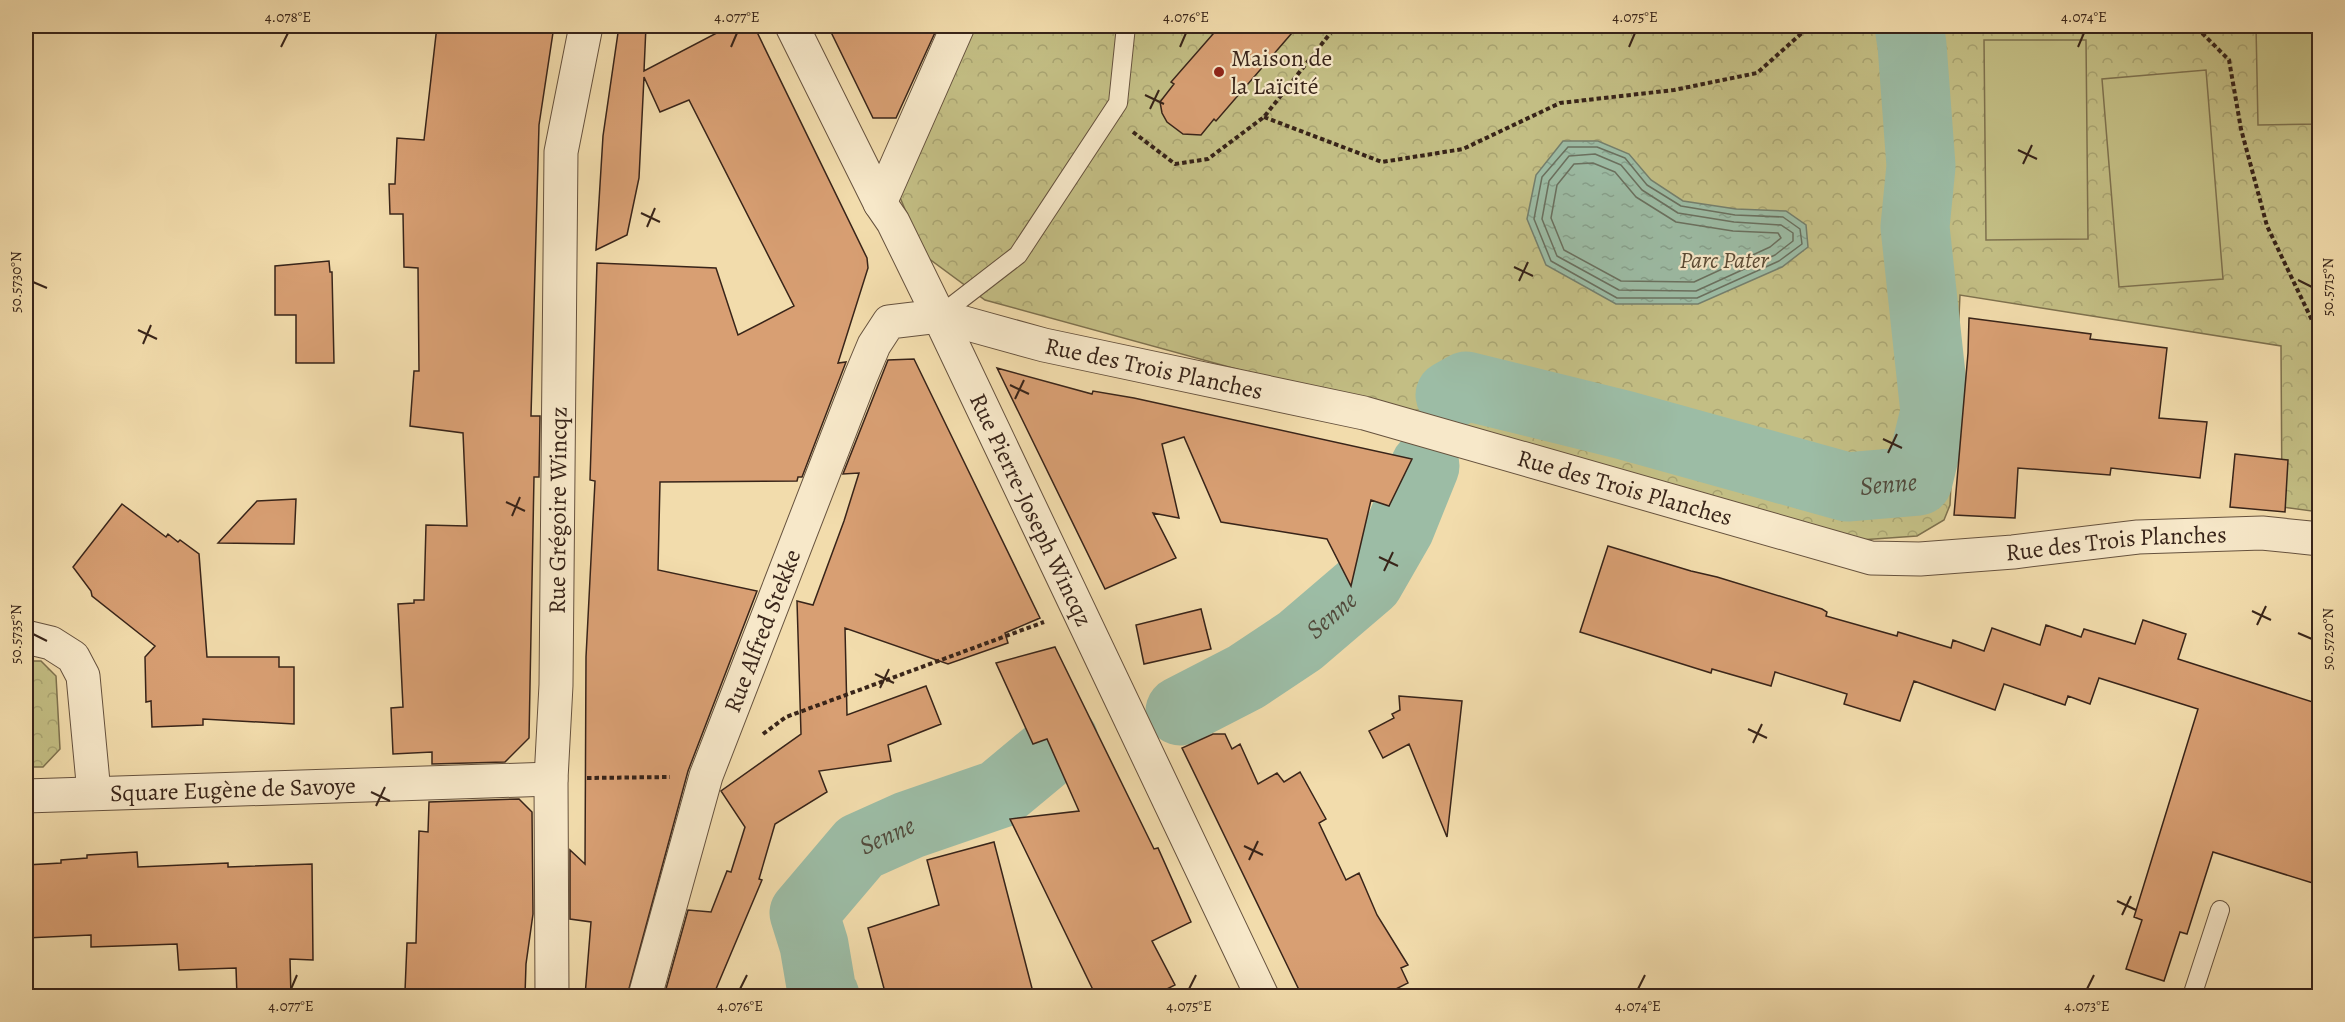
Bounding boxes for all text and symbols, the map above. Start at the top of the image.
text: 4.078°E [265,7,311,27]
text: 4.077°E [714,7,760,27]
text: 4.076°E [1163,7,1209,27]
text: 4.075°E [1612,7,1658,27]
text: 4.074°E [2061,7,2107,27]
place label: Maison de la Laïcité [1231,42,1332,102]
marker: Maison de la Laïcité [1212,65,1226,79]
park label: Parc Pater [1679,244,1769,276]
text: 50.5730°N [6,251,26,313]
text: 50.5715°N [2318,257,2338,316]
street label: Rue des Trois Planches [1042,330,1266,407]
street label: Rue Pierre-Joseph Wincqz [962,388,1100,632]
street label: Rue Grégoire Wincqz [541,406,575,614]
street label: Rue des Trois Planches [1514,442,1736,533]
water label: Senne [1858,464,1918,504]
street label: Rue des Trois Planches [2004,518,2227,569]
street label: Rue Alfred Stekke [716,544,808,717]
water label: Senne [1298,583,1364,647]
text: 50.5735°N [6,604,26,664]
text: 50.5720°N [2318,608,2338,670]
street label: Square Eugène de Savoye [110,769,356,809]
water label: Senne [854,808,920,863]
text: 4.077°E [268,996,314,1016]
text: 4.076°E [717,996,763,1016]
text: 4.075°E [1166,996,1212,1016]
text: 4.074°E [1615,996,1661,1016]
text: 4.073°E [2064,996,2110,1016]

